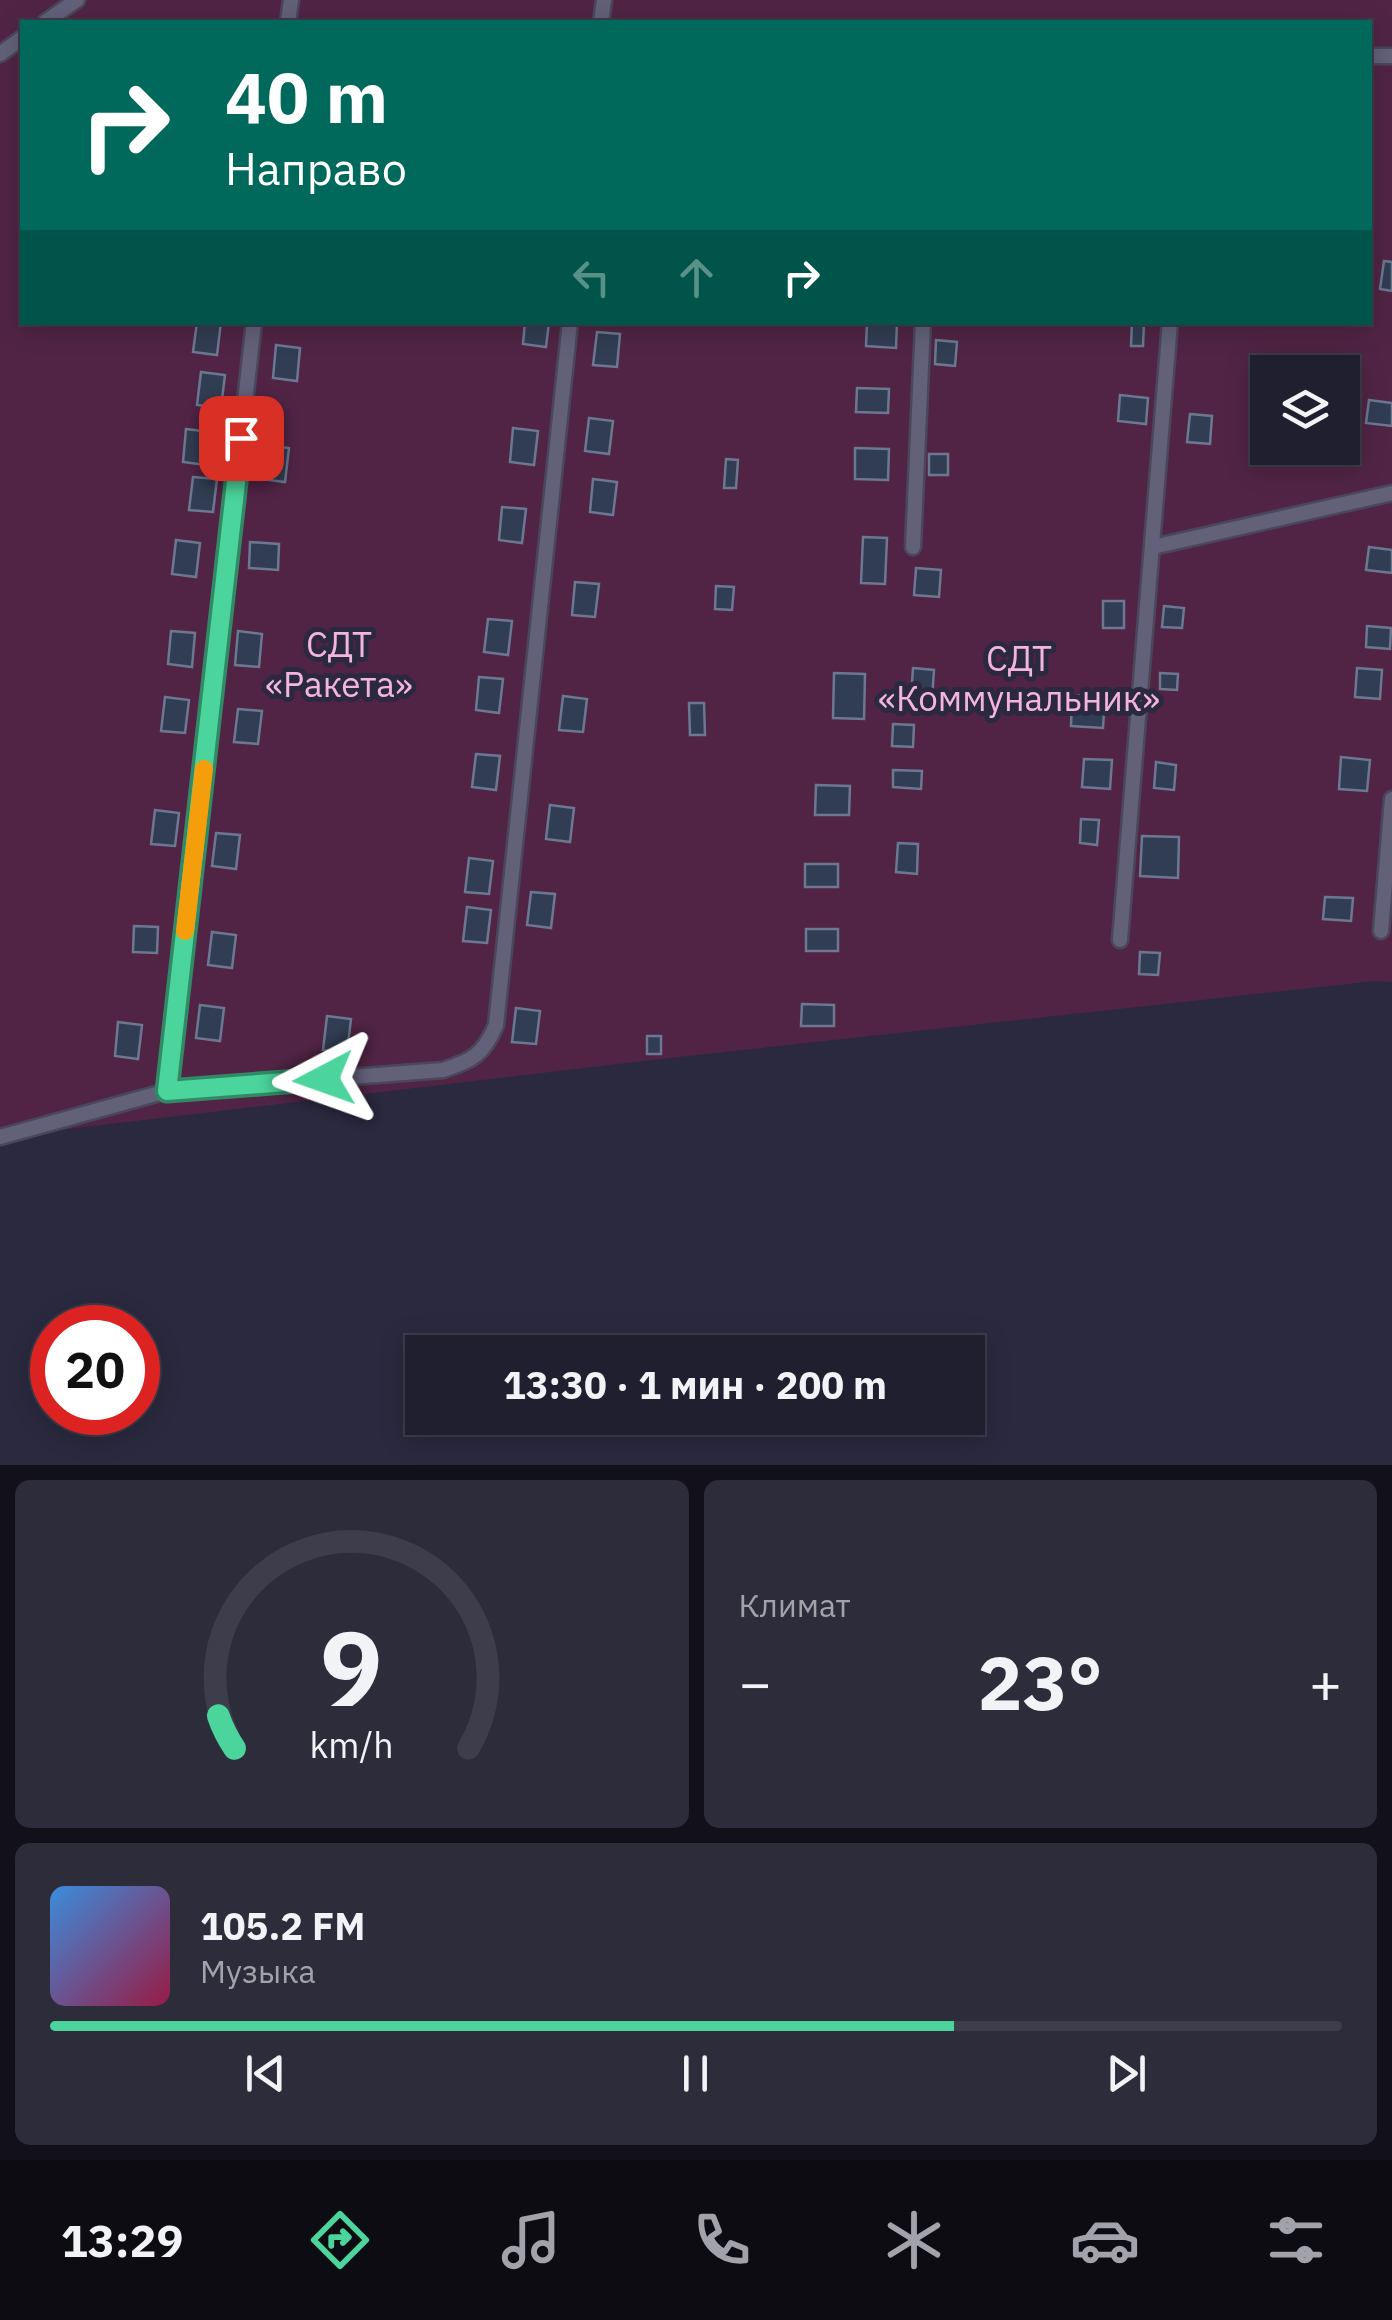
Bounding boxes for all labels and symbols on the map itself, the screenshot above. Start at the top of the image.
pin [199,396,284,481]
park label: СДТ «Ракета» [265,621,413,707]
park label: СДТ «Коммунальник» [878,635,1160,721]
position arrow [272,1027,376,1131]
speed limit sign: 20 [30,1305,160,1435]

